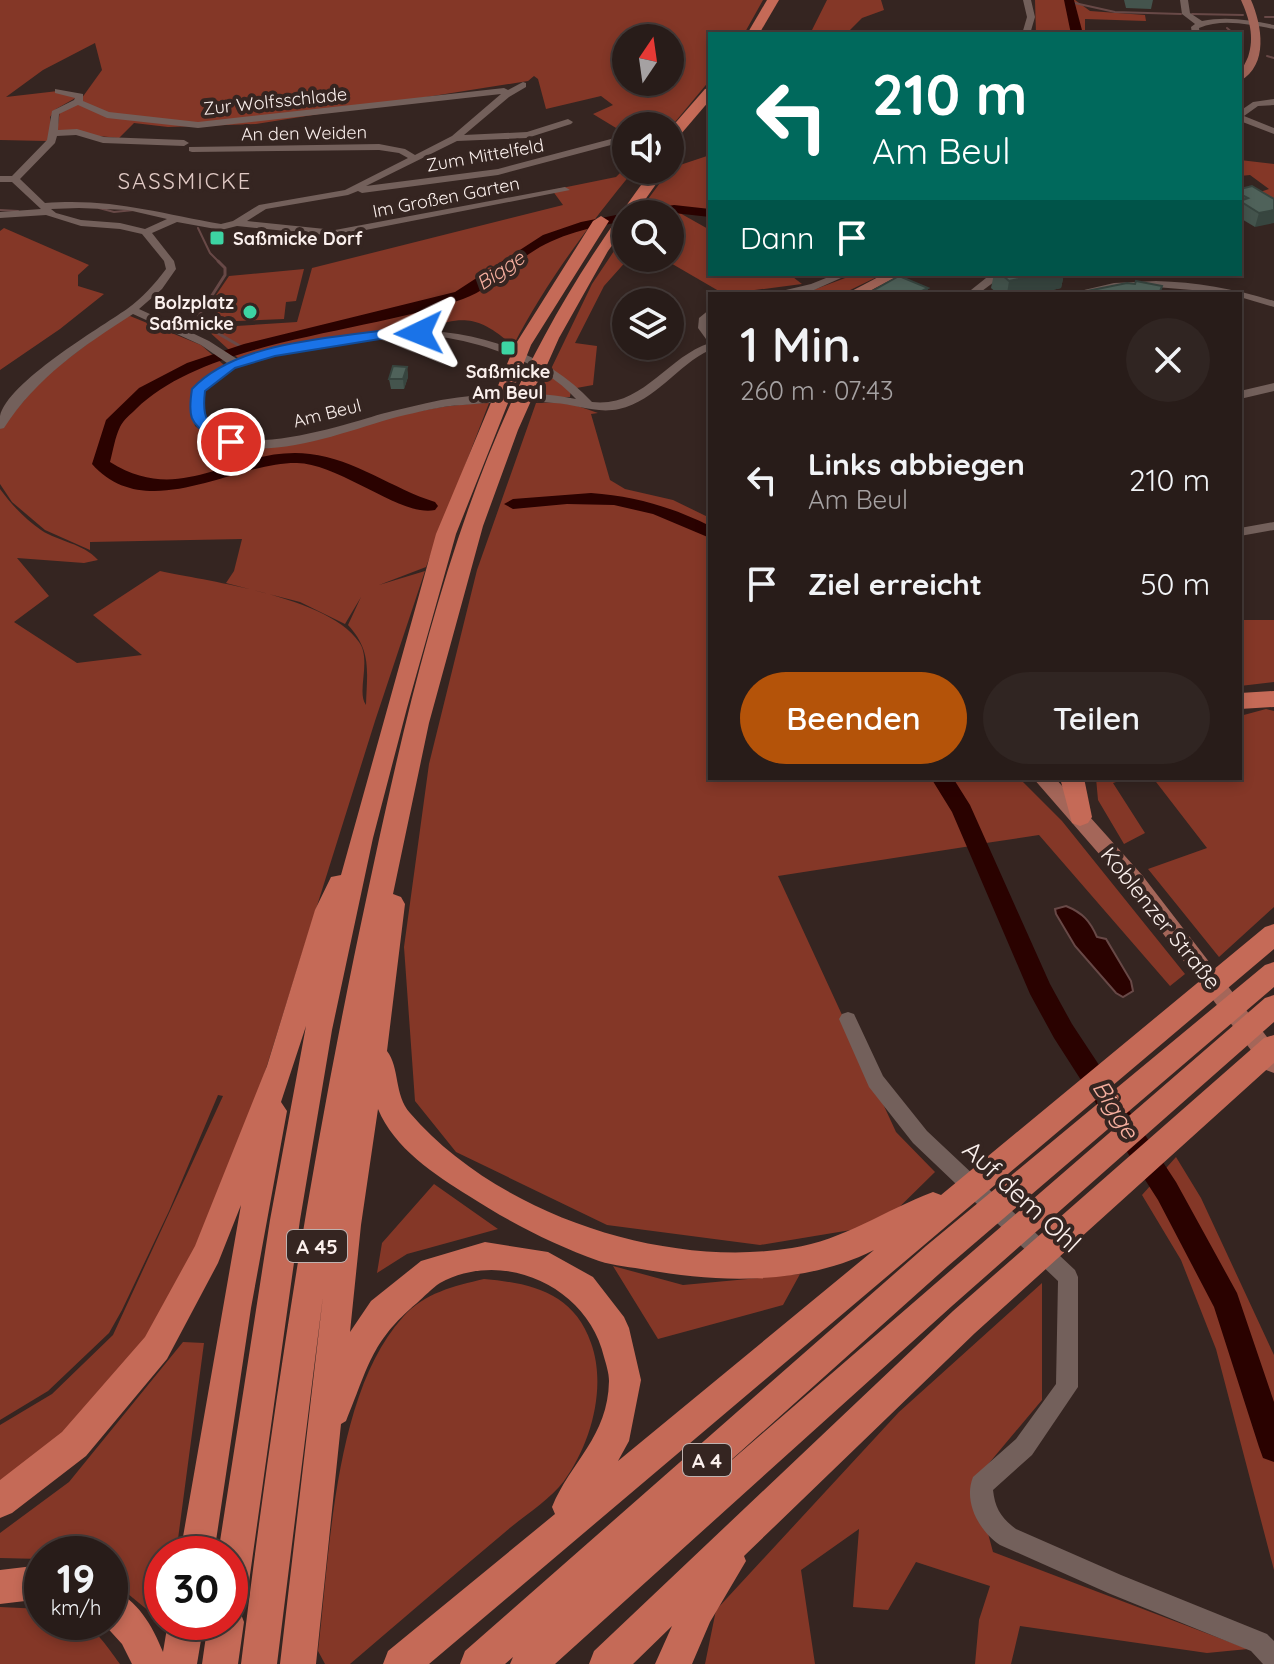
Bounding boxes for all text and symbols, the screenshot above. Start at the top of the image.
north arrow [612,24,684,96]
map controls [612,24,684,360]
text: 210 m [872,59,1027,129]
icon: left [740,64,844,168]
street label: Zur Wolfsschlade [202,82,348,120]
button: sound [612,112,684,184]
street label: An den Weiden [241,120,367,146]
text: Am Beul [872,128,1010,173]
street label: Zum Mittelfeld [424,133,546,177]
district label: SASSMICKE [118,167,252,195]
street label: Im Großen Garten [371,171,521,223]
button: search [612,200,684,272]
icon: arrive [830,216,874,260]
text: Dann [740,219,814,257]
place label: Saßmicke Dorf [233,227,363,250]
marker: Saßmicke Dorf [208,229,226,247]
water label: Bigge [471,244,530,295]
button: layers [612,288,684,360]
place label: Bolzplatz Saßmicke [149,291,234,335]
position arrow [377,291,461,375]
marker: Bolzplatz Saßmicke [241,303,259,321]
text: 1 Min. [740,314,861,374]
button: close [1126,318,1210,402]
marker: Saßmicke Am Beul [499,339,517,357]
place label: Saßmicke Am Beul [466,360,550,404]
text: 260 m · 07:43 [740,374,894,407]
street label: Am Beul [291,393,363,433]
pin [197,408,265,476]
icon: arrive [209,420,253,464]
text: Links abbiegen [808,445,1025,483]
icon: left [740,458,784,502]
text: 210 m [1129,461,1210,499]
text: Am Beul [808,483,908,516]
icon: arrive [740,562,784,606]
text: Ziel erreicht [808,565,982,603]
text: 50 m [1140,565,1210,603]
button: Beenden [740,672,967,764]
button: Teilen [983,672,1210,764]
street label: Koblenzer Straße [1095,841,1227,995]
water label: Bigge [1086,1074,1146,1145]
street label: Auf dem Ohl [956,1133,1088,1259]
road number: A 45 [287,1230,347,1262]
road number: A 4 [683,1444,731,1476]
speed limit sign: 30 [144,1536,248,1640]
text: 19 [57,1553,95,1603]
text: km/h [51,1595,101,1620]

